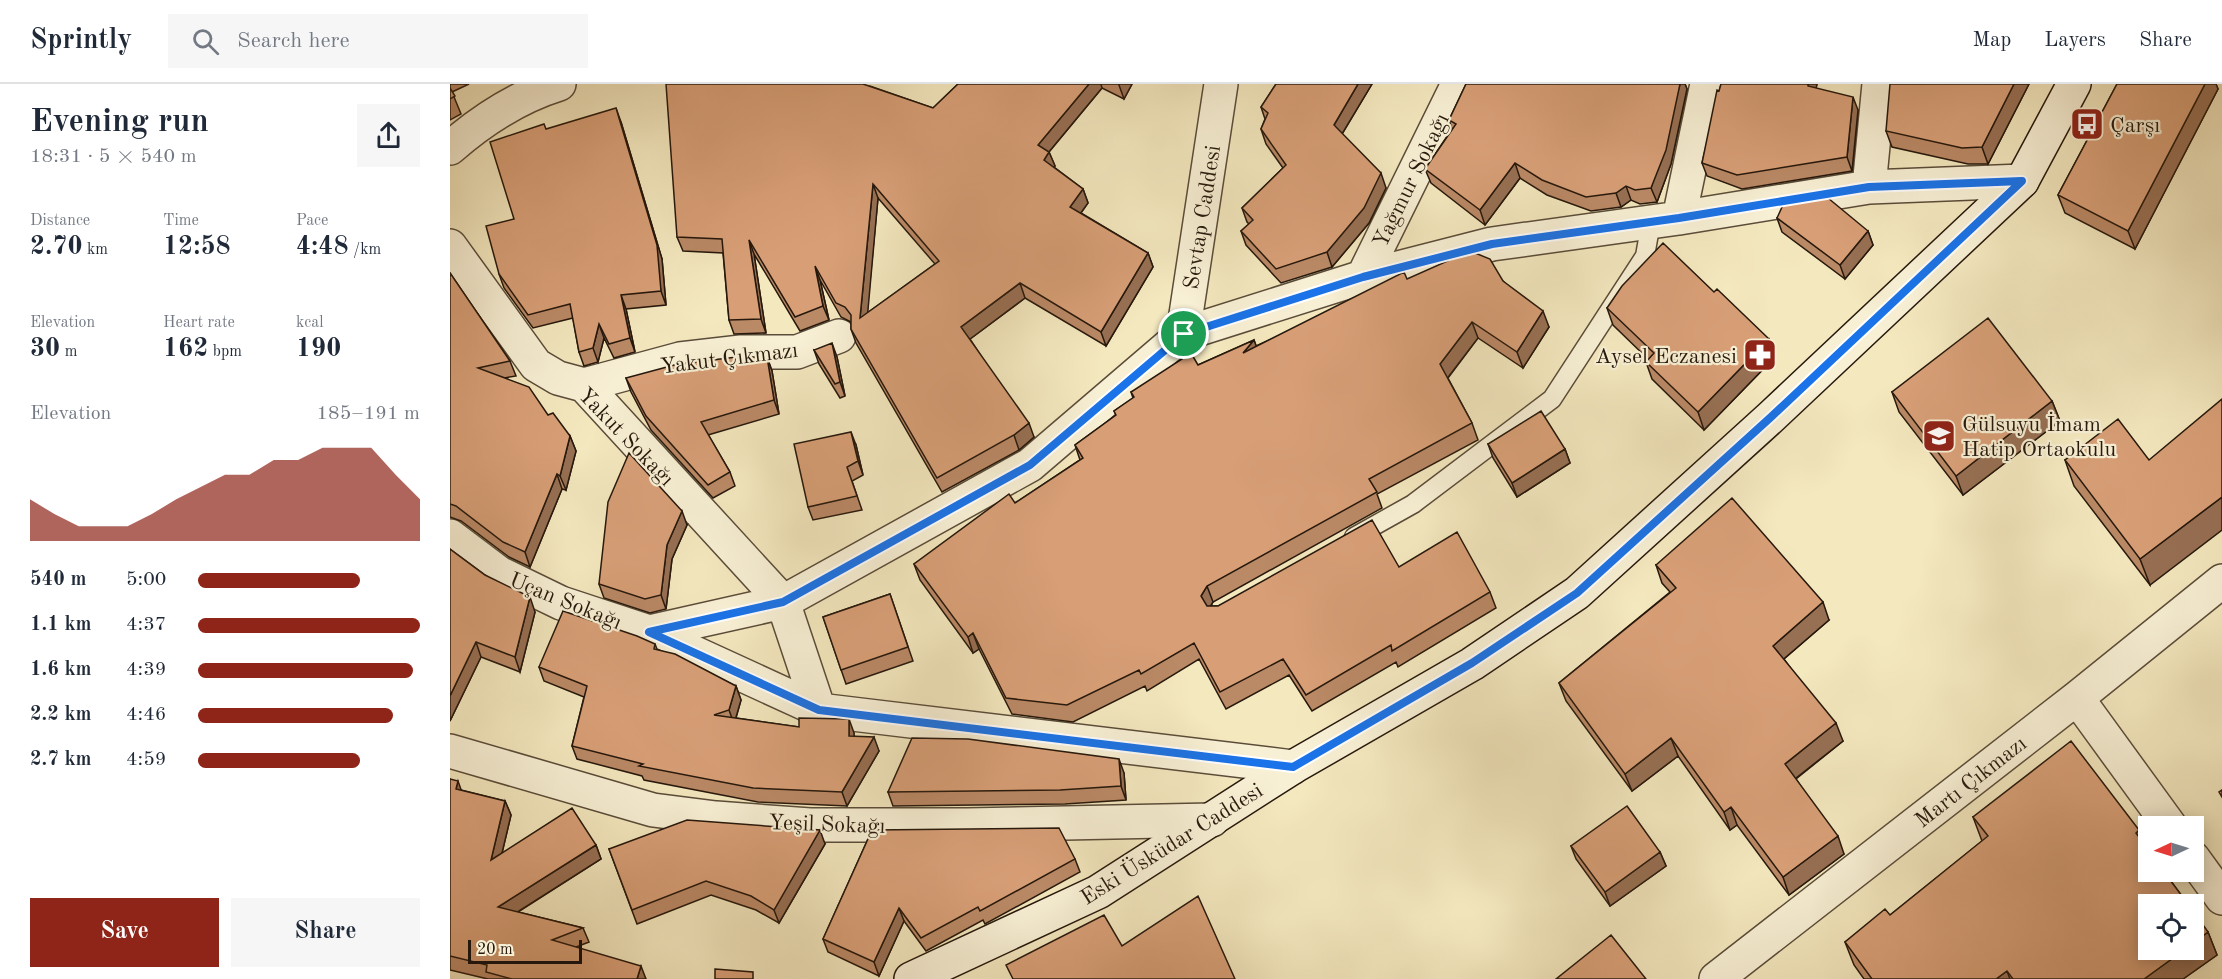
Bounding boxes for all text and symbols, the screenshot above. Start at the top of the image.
search box [168,14,588,68]
icon: search [189,25,222,58]
text: Sprintly [30,27,132,55]
text: Search here [237,30,350,52]
text: Map [1972,30,2011,51]
text: Layers [2044,30,2106,51]
text: Share [2139,30,2192,51]
button: share [357,104,420,167]
text: Evening run [30,106,209,139]
bus stop icon: Çarşı [2069,106,2105,142]
street label: Yağmur Sokağı [1370,110,1454,252]
place label: Çarşı [2110,115,2160,137]
street label: Sevtap Caddesi [1181,144,1225,291]
text: 18:31 · 5 × 540 m [30,147,197,167]
text: Distance [30,213,90,229]
text: Time [163,213,199,229]
text: Pace [296,213,328,229]
text: 2.70 [30,234,83,260]
text: 12:58 [163,234,231,260]
text: 4:48 [296,234,349,260]
text: km [83,242,108,258]
text: /km [349,242,381,258]
pin [1158,308,1209,359]
text: Elevation [30,315,95,331]
text: Heart rate [163,315,235,331]
text: kcal [296,315,324,331]
icon: arrive [1167,317,1200,350]
text: 30 [30,336,60,362]
text: 162 [163,336,208,362]
text: 190 [296,336,341,362]
pharmacy icon: Aysel Eczanesi [1742,337,1778,373]
street label: Yakut Çıkmazı [659,340,799,378]
text: m [60,344,77,360]
text: bpm [208,344,242,360]
place label: Aysel Eczanesi [1595,346,1737,368]
street label: Yakut Sokağı [573,384,678,491]
text: Elevation [30,404,111,424]
text: 185–191 m [317,404,420,424]
place label: Gülsuyu İmam Hatip Ortaokulu [1962,411,2116,461]
school or university icon: Gülsuyu İmam Hatip Ortaokulu [1921,418,1957,454]
street label: Uçan Sokağı [506,569,625,634]
text: 540 m [30,570,86,590]
text: 5:00 [126,570,166,590]
text: 1.1 km [30,615,92,635]
text: 4:37 [126,615,166,635]
text: 1.6 km [30,660,92,680]
text: 4:39 [126,660,166,680]
text: 2.2 km [30,705,92,725]
text: 4:46 [126,705,166,725]
street label: Martı Çıkmazı [1912,733,2031,833]
text: 2.7 km [30,750,92,770]
text: 4:59 [126,750,166,770]
street label: Eski Üsküdar Caddesi [1076,777,1267,910]
street label: Yeşil Sokağı [768,812,886,838]
north arrow [2138,816,2204,882]
map controls [2138,816,2204,960]
button: locate [2138,894,2204,960]
button: Save [30,898,219,967]
button: Share [231,898,420,967]
scale bar [468,937,582,964]
text: 20 m [477,942,513,958]

